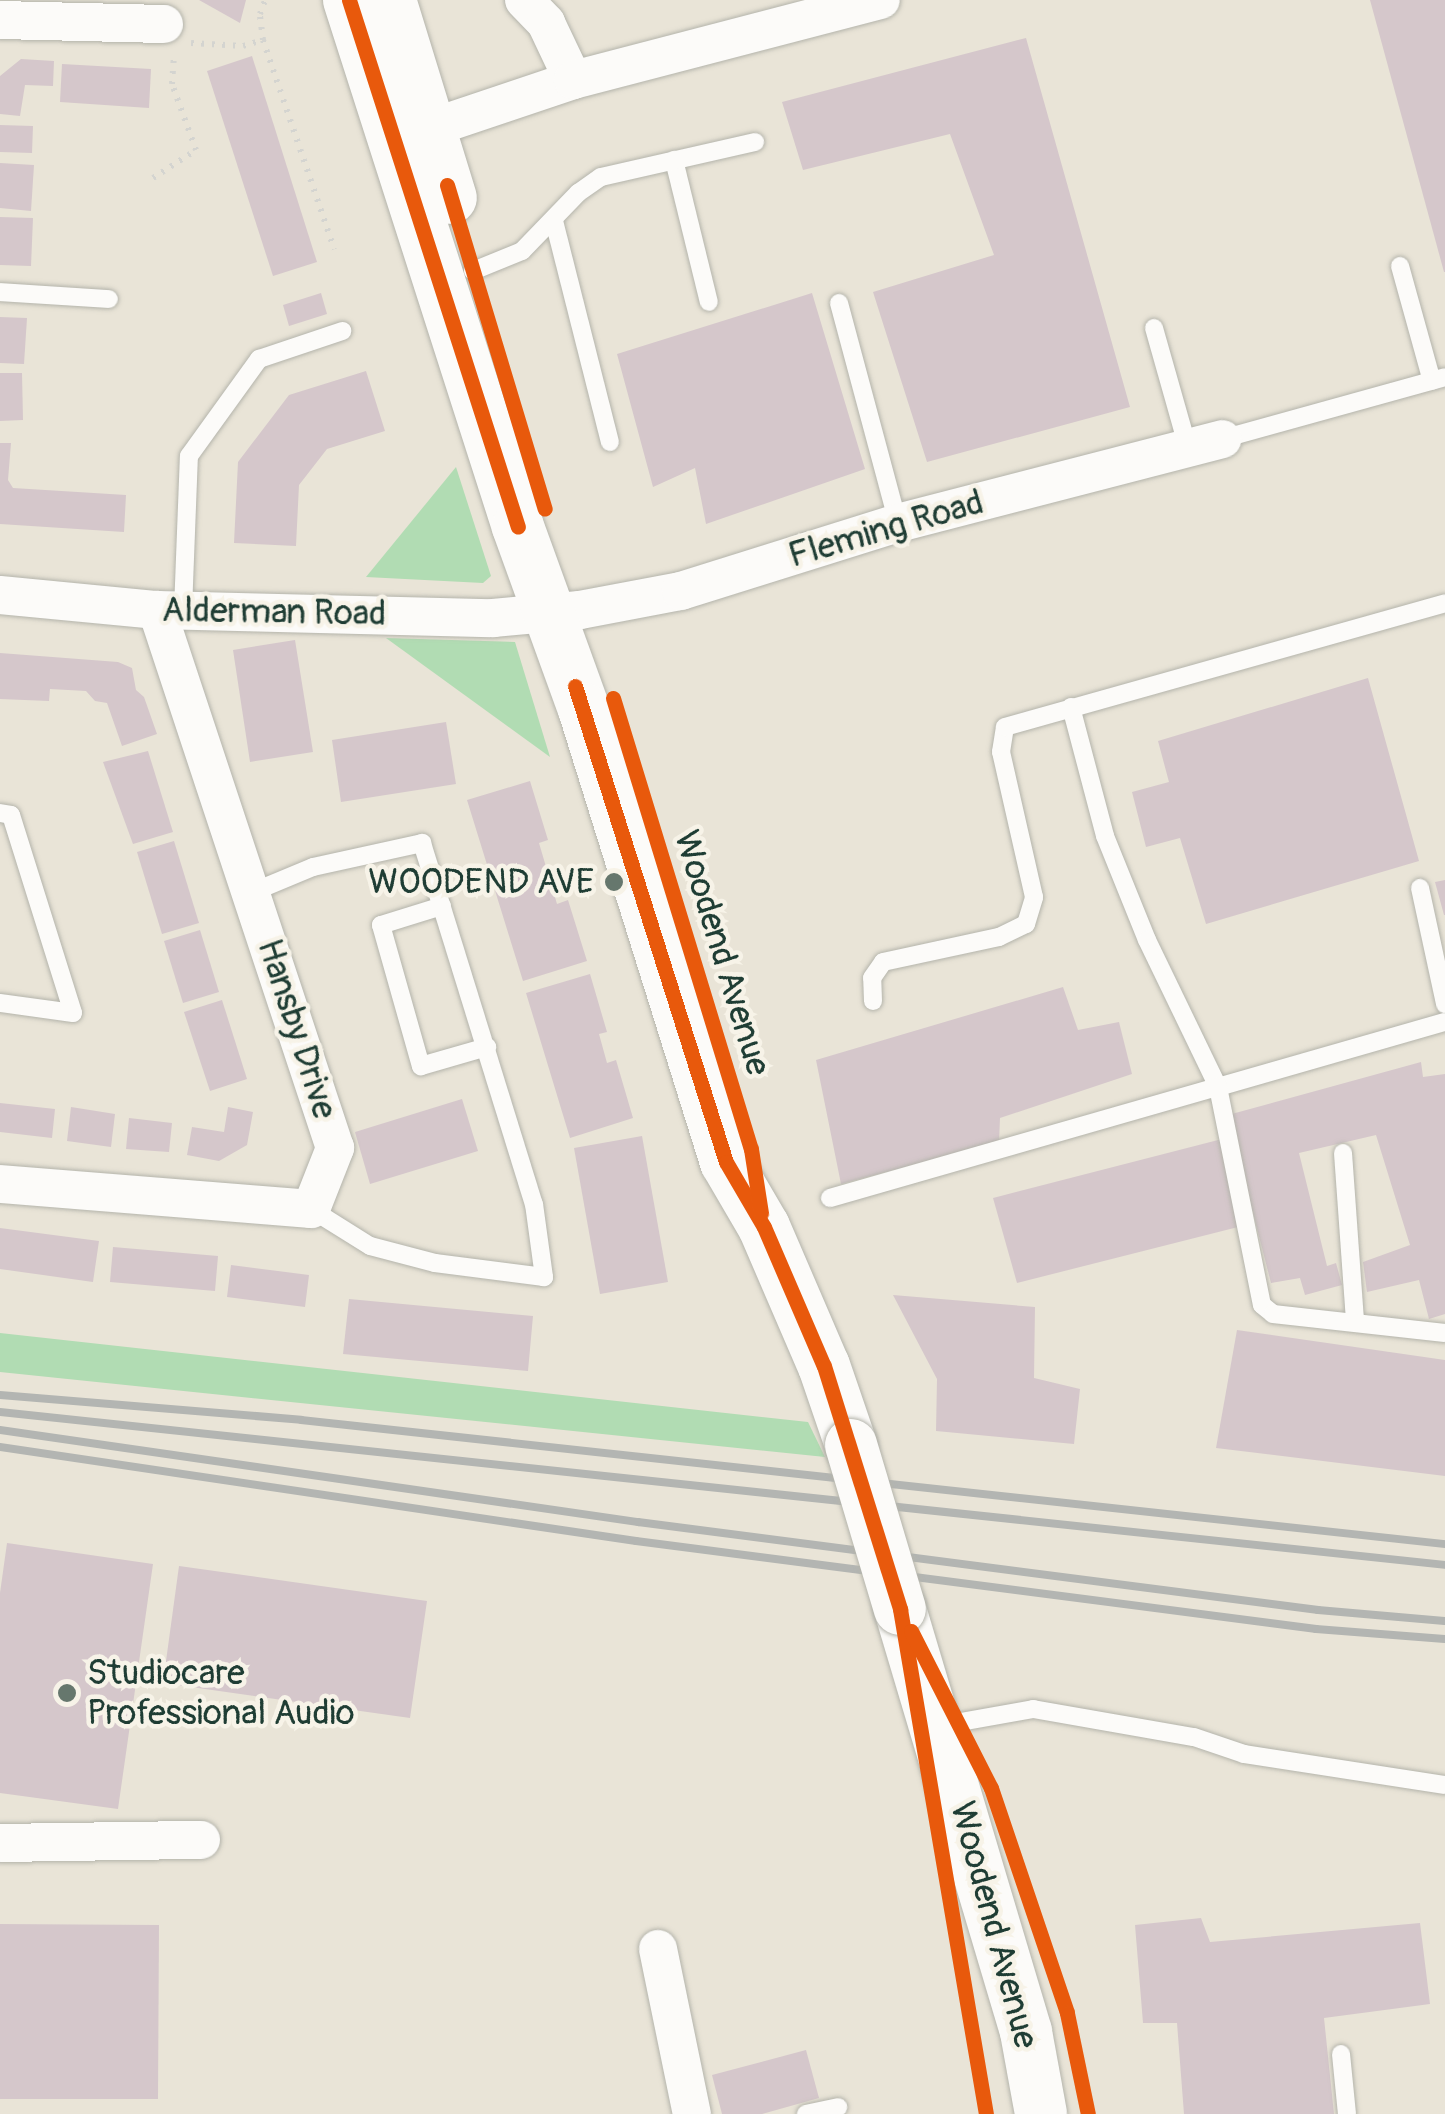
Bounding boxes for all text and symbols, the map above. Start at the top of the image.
street label: Fleming Road [784,481,988,577]
street label: Alderman Road [161,589,387,635]
street label: Woodend Avenue [665,826,779,1080]
place label: WOODEND AVE [368,861,594,903]
marker: WOODEND AVE [603,871,625,893]
street label: Hansby Drive [248,934,346,1124]
place label: Studiocare Professional Audio [87,1652,355,1734]
marker: Studiocare Professional Audio [56,1682,78,1704]
street label: Woodend Avenue [941,1797,1047,2053]

